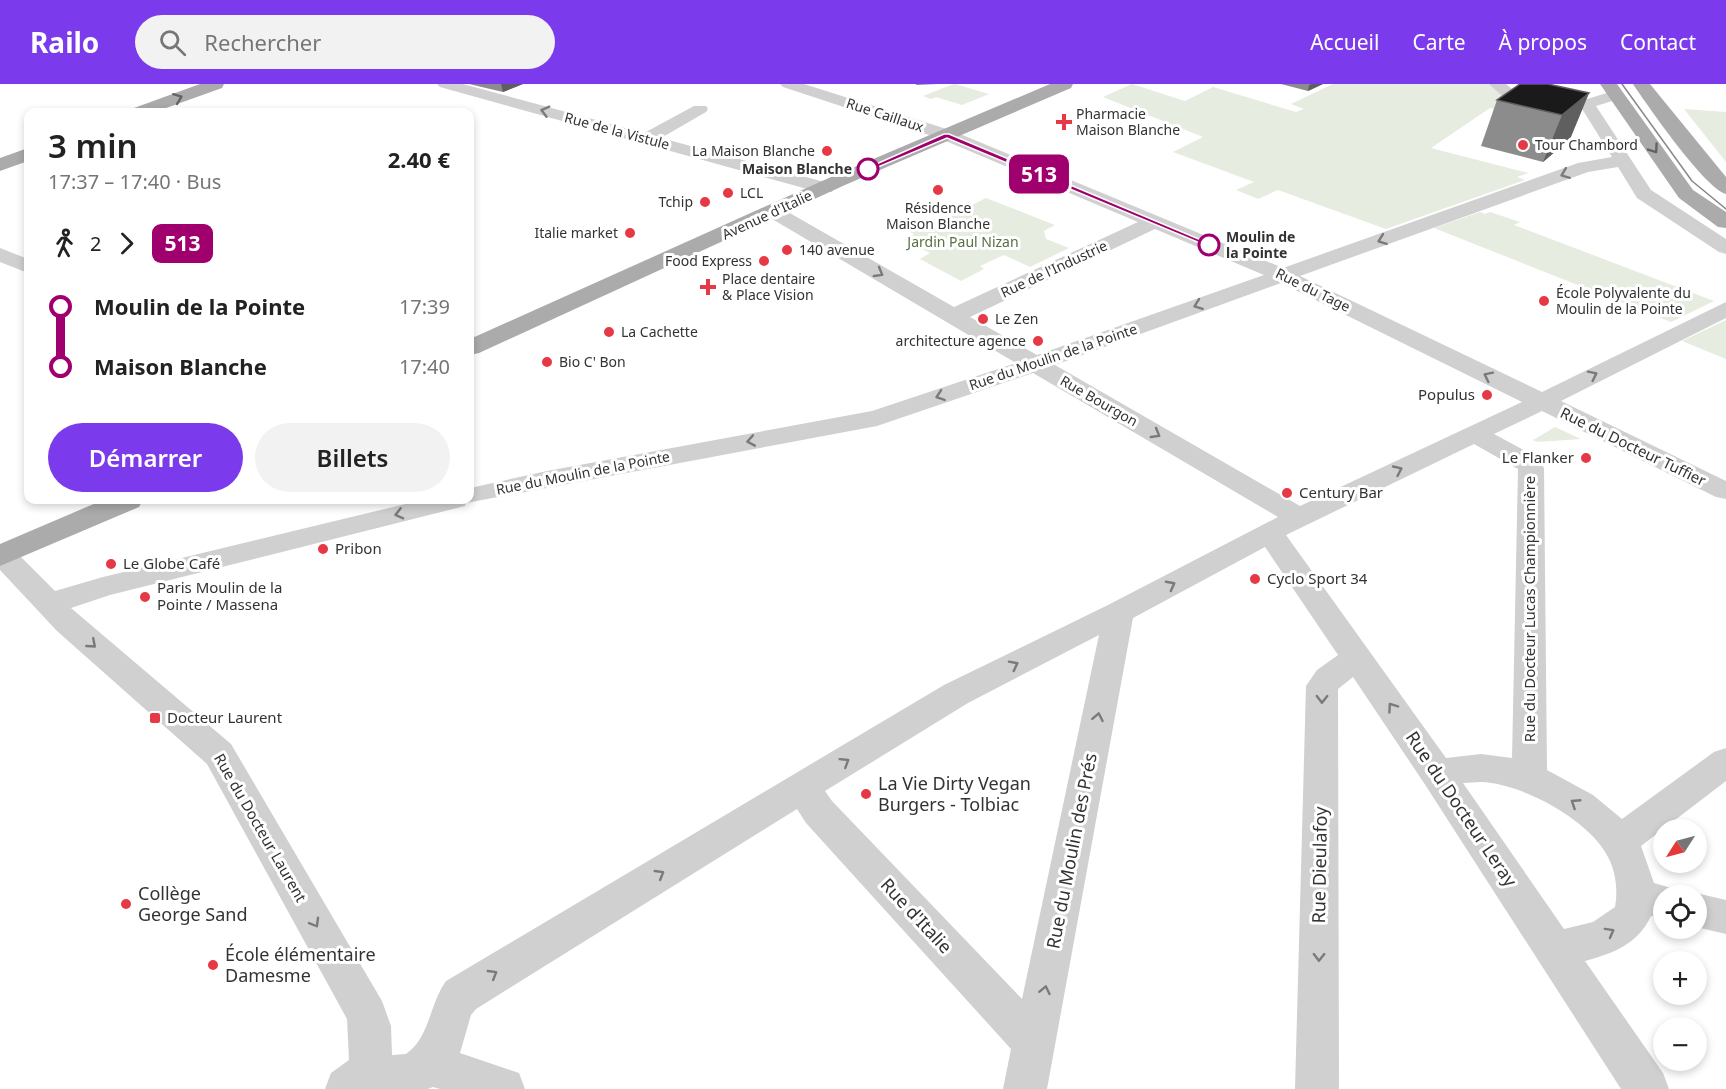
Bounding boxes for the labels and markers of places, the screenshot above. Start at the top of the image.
place label: Pharmacie Maison Blanche [1076,104,1180,139]
marker: Pharmacie Maison Blanche [1057,115,1071,129]
place label: Tour Chambord [1535,135,1638,154]
marker: Tour Chambord [1516,138,1530,152]
place label: La Maison Blanche [692,141,815,160]
marker: La Maison Blanche [820,144,834,158]
marker: Maison Blanche [857,158,879,180]
place label: Maison Blanche [742,159,852,178]
place label: LCL [740,183,763,202]
marker: Résidence Maison Blanche [931,183,945,197]
marker: LCL [721,186,735,200]
place label: Tchip [659,192,693,211]
marker: Tchip [698,195,712,209]
place label: Résidence Maison Blanche [886,198,990,233]
place label: Italie market [534,223,618,242]
marker: Italie market [623,226,637,240]
place label: Moulin de la Pointe [1226,227,1295,262]
marker: Moulin de la Pointe [1198,234,1220,256]
place label: 140 avenue [799,240,875,259]
marker: 140 avenue [780,243,794,257]
place label: Food Express [665,251,752,270]
marker: Food Express [757,254,771,268]
place label: Place dentaire & Place Vision [722,269,815,304]
marker: Place dentaire & Place Vision [699,278,717,296]
place label: École Polyvalente du Moulin de la Pointe [1556,283,1691,318]
marker: École Polyvalente du Moulin de la Pointe [1537,294,1551,308]
place label: Le Zen [995,309,1038,328]
marker: Le Zen [976,312,990,326]
place label: La Cachette [621,322,698,341]
marker: La Cachette [602,325,616,339]
place label: architecture agence [896,331,1026,350]
marker: architecture agence [1031,334,1045,348]
place label: Bio C' Bon [559,352,626,371]
marker: Bio C' Bon [540,355,554,369]
place label: Populus [1418,384,1475,404]
marker: Populus [1480,388,1494,402]
place label: Le Flanker [1502,447,1574,467]
marker: Le Flanker [1579,451,1593,465]
place label: Century Bar [1299,482,1383,502]
marker: Century Bar [1280,486,1294,500]
place label: Pribon [335,538,382,558]
marker: Pribon [316,542,330,556]
place label: Le Globe Café [123,553,220,573]
marker: Le Globe Café [104,557,118,571]
place label: Cyclo Sport 34 [1267,568,1368,588]
marker: Cyclo Sport 34 [1248,572,1262,586]
place label: Paris Moulin de la Pointe / Massena [157,577,282,614]
marker: Paris Moulin de la Pointe / Massena [138,590,152,604]
place label: Docteur Laurent [167,707,283,727]
marker: Docteur Laurent [148,711,162,725]
place label: La Vie Dirty Vegan Burgers - Tolbiac [878,771,1031,816]
marker: La Vie Dirty Vegan Burgers - Tolbiac [859,787,873,801]
place label: Collège George Sand [138,881,247,926]
marker: Collège George Sand [119,897,133,911]
place label: École élémentaire Damesme [225,942,376,987]
marker: École élémentaire Damesme [206,958,220,972]

